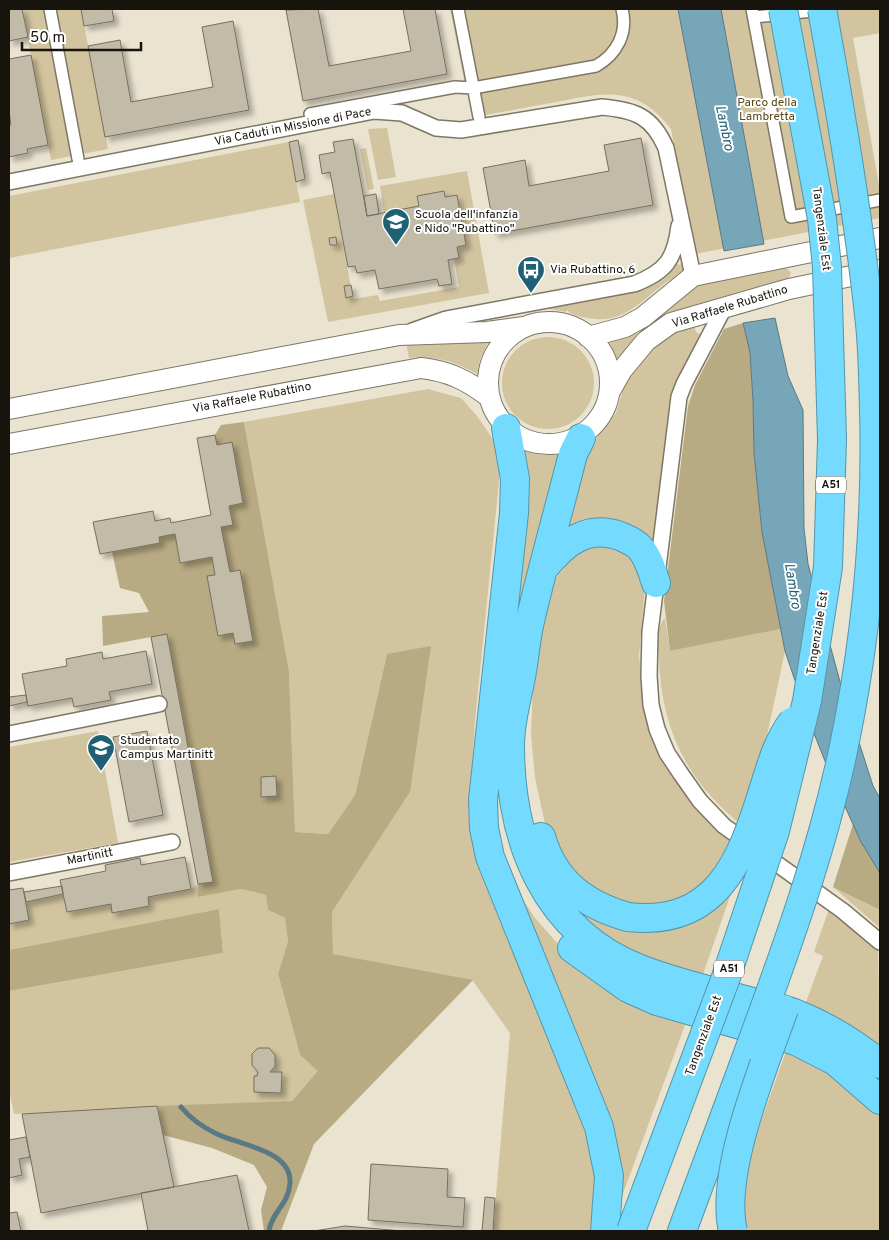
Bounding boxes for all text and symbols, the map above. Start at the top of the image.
scale bar [22,20,141,52]
text: 50 m [30,29,65,48]
park label: Parco della Lambretta [737,95,797,125]
street label: Via Caduti in Missione di Pace [213,104,373,150]
water label: Lambro [711,104,737,153]
street label: Tangenziale Est [808,186,834,272]
school or university icon: Scuola dell'infanzia e Nido "Rubattino" [381,207,411,246]
place label: Scuola dell'infanzia e Nido "Rubattino" [415,207,518,237]
bus stop icon: Via Rubattino, 6 [516,255,546,294]
place label: Via Rubattino, 6 [550,262,635,278]
street label: Via Raffaele Rubattino [670,282,790,332]
street label: Via Raffaele Rubattino [191,379,313,417]
road number: A51 [816,476,846,494]
water label: Lambro [780,562,804,611]
street label: Tangenziale Est [803,590,833,676]
school or university icon: Studentato Campus Martinitt [86,733,116,772]
place label: Studentato Campus Martinitt [120,733,213,763]
street label: Martinitt [66,845,114,869]
road number: A51 [714,961,744,978]
street label: Tangenziale Est [682,994,726,1078]

